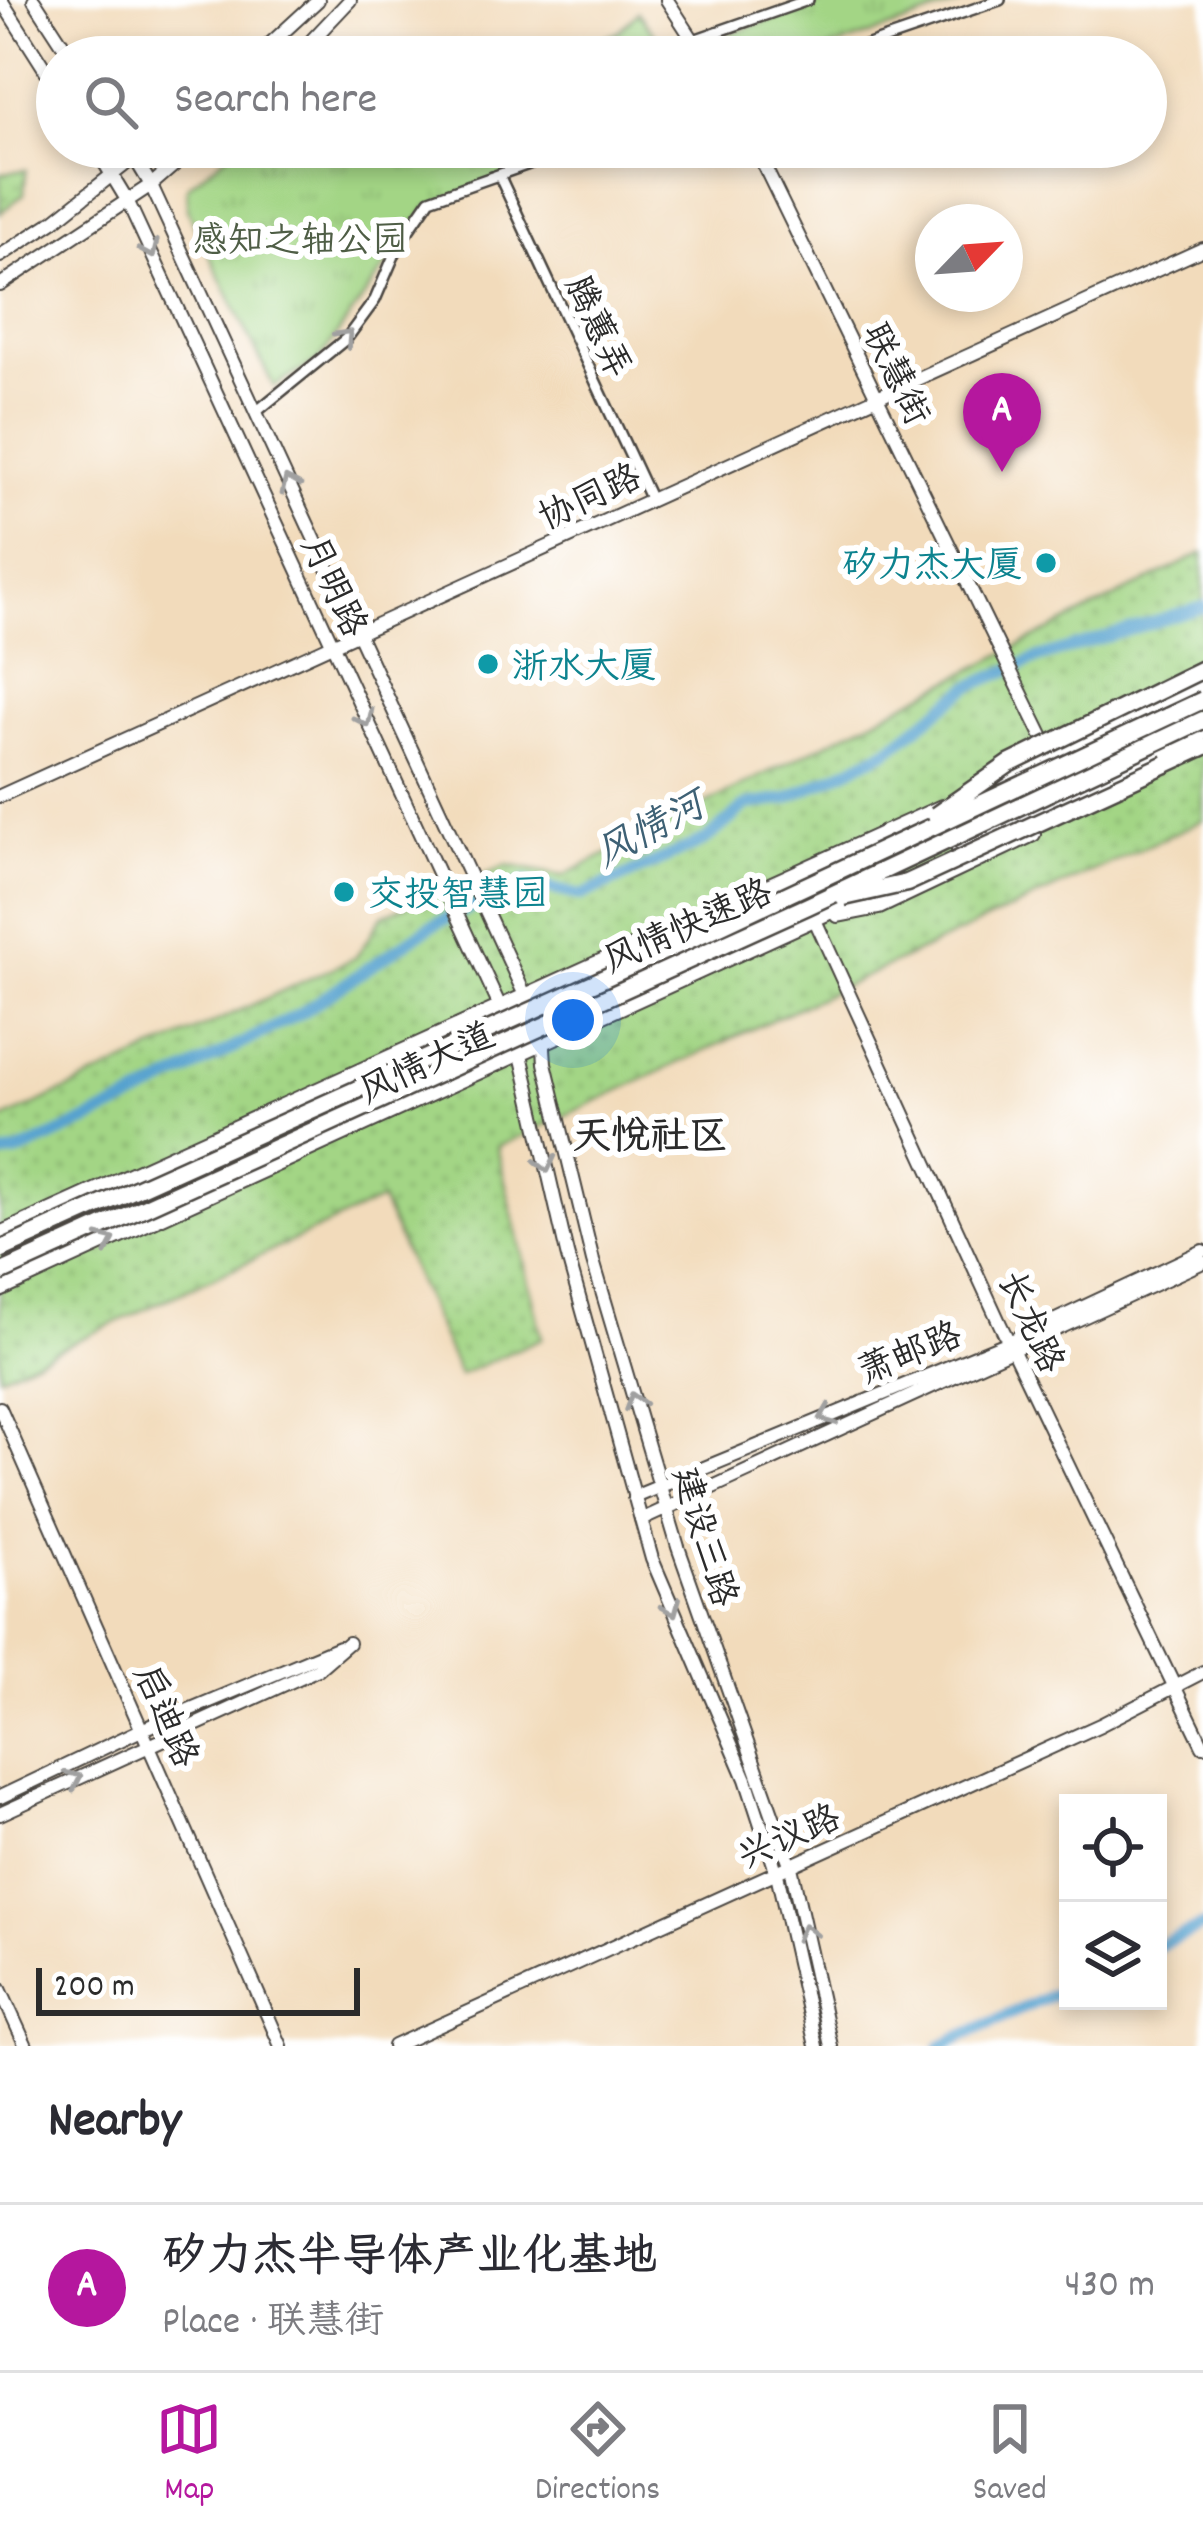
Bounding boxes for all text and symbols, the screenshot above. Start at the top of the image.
search box [36,36,1167,168]
icon: search [78,69,144,135]
text: Search here [174,70,377,134]
north arrow [915,204,1023,312]
park label: 感知之轴公园 [192,218,408,270]
one-way arrow [136,238,159,259]
street label: 腾蕙弄 [548,269,641,388]
street label: 联慧街 [846,316,940,436]
one-way arrow [331,329,353,351]
pin: A [963,373,1041,472]
street label: 协同路 [532,454,651,547]
one-way arrow [280,475,303,496]
street label: 月明路 [284,528,377,647]
place label: 矽力杰大厦 [842,543,1022,595]
marker: 矽力杰大厦 [1033,550,1059,576]
place label: 浙水大厦 [512,644,656,696]
marker: 浙水大厦 [475,651,501,677]
one-way arrow [351,707,374,728]
water label: 风情河 [587,778,722,884]
street label: 风情快速路 [597,869,782,990]
place label: 交投智慧园 [368,872,548,924]
marker: 交投智慧园 [331,879,357,905]
your location [543,990,603,1050]
street label: 风情大道 [352,1012,505,1120]
district label: 天悦社区 [572,1113,728,1168]
one-way arrow [533,1153,558,1173]
one-way arrow [95,1233,116,1257]
street label: 长龙路 [981,1264,1074,1383]
street label: 萧邮路 [851,1312,971,1401]
one-way arrow [624,1392,649,1412]
one-way arrow [817,1402,838,1427]
street label: 建设三路 [655,1461,747,1614]
one-way arrow [658,1596,682,1617]
street label: 启迪路 [117,1658,208,1777]
one-way arrow [62,1770,83,1794]
map controls [1059,1794,1167,2010]
button: locate [1059,1794,1167,1902]
street label: 兴议路 [731,1795,850,1886]
button: layers [1059,1902,1167,2010]
one-way arrow [794,1922,819,1942]
scale bar [36,1962,360,2015]
text: 200 m [54,1965,135,2012]
text: Nearby [48,2088,181,2160]
text: 矽力杰半导体产业化基地 [162,2228,657,2292]
text: A [76,2260,98,2315]
text: 430 m [1065,2260,1155,2315]
text: Place · 联慧街 [162,2297,384,2352]
tab: Map [156,2396,222,2515]
tab: Directions [535,2396,660,2515]
tab: Saved [973,2396,1047,2515]

